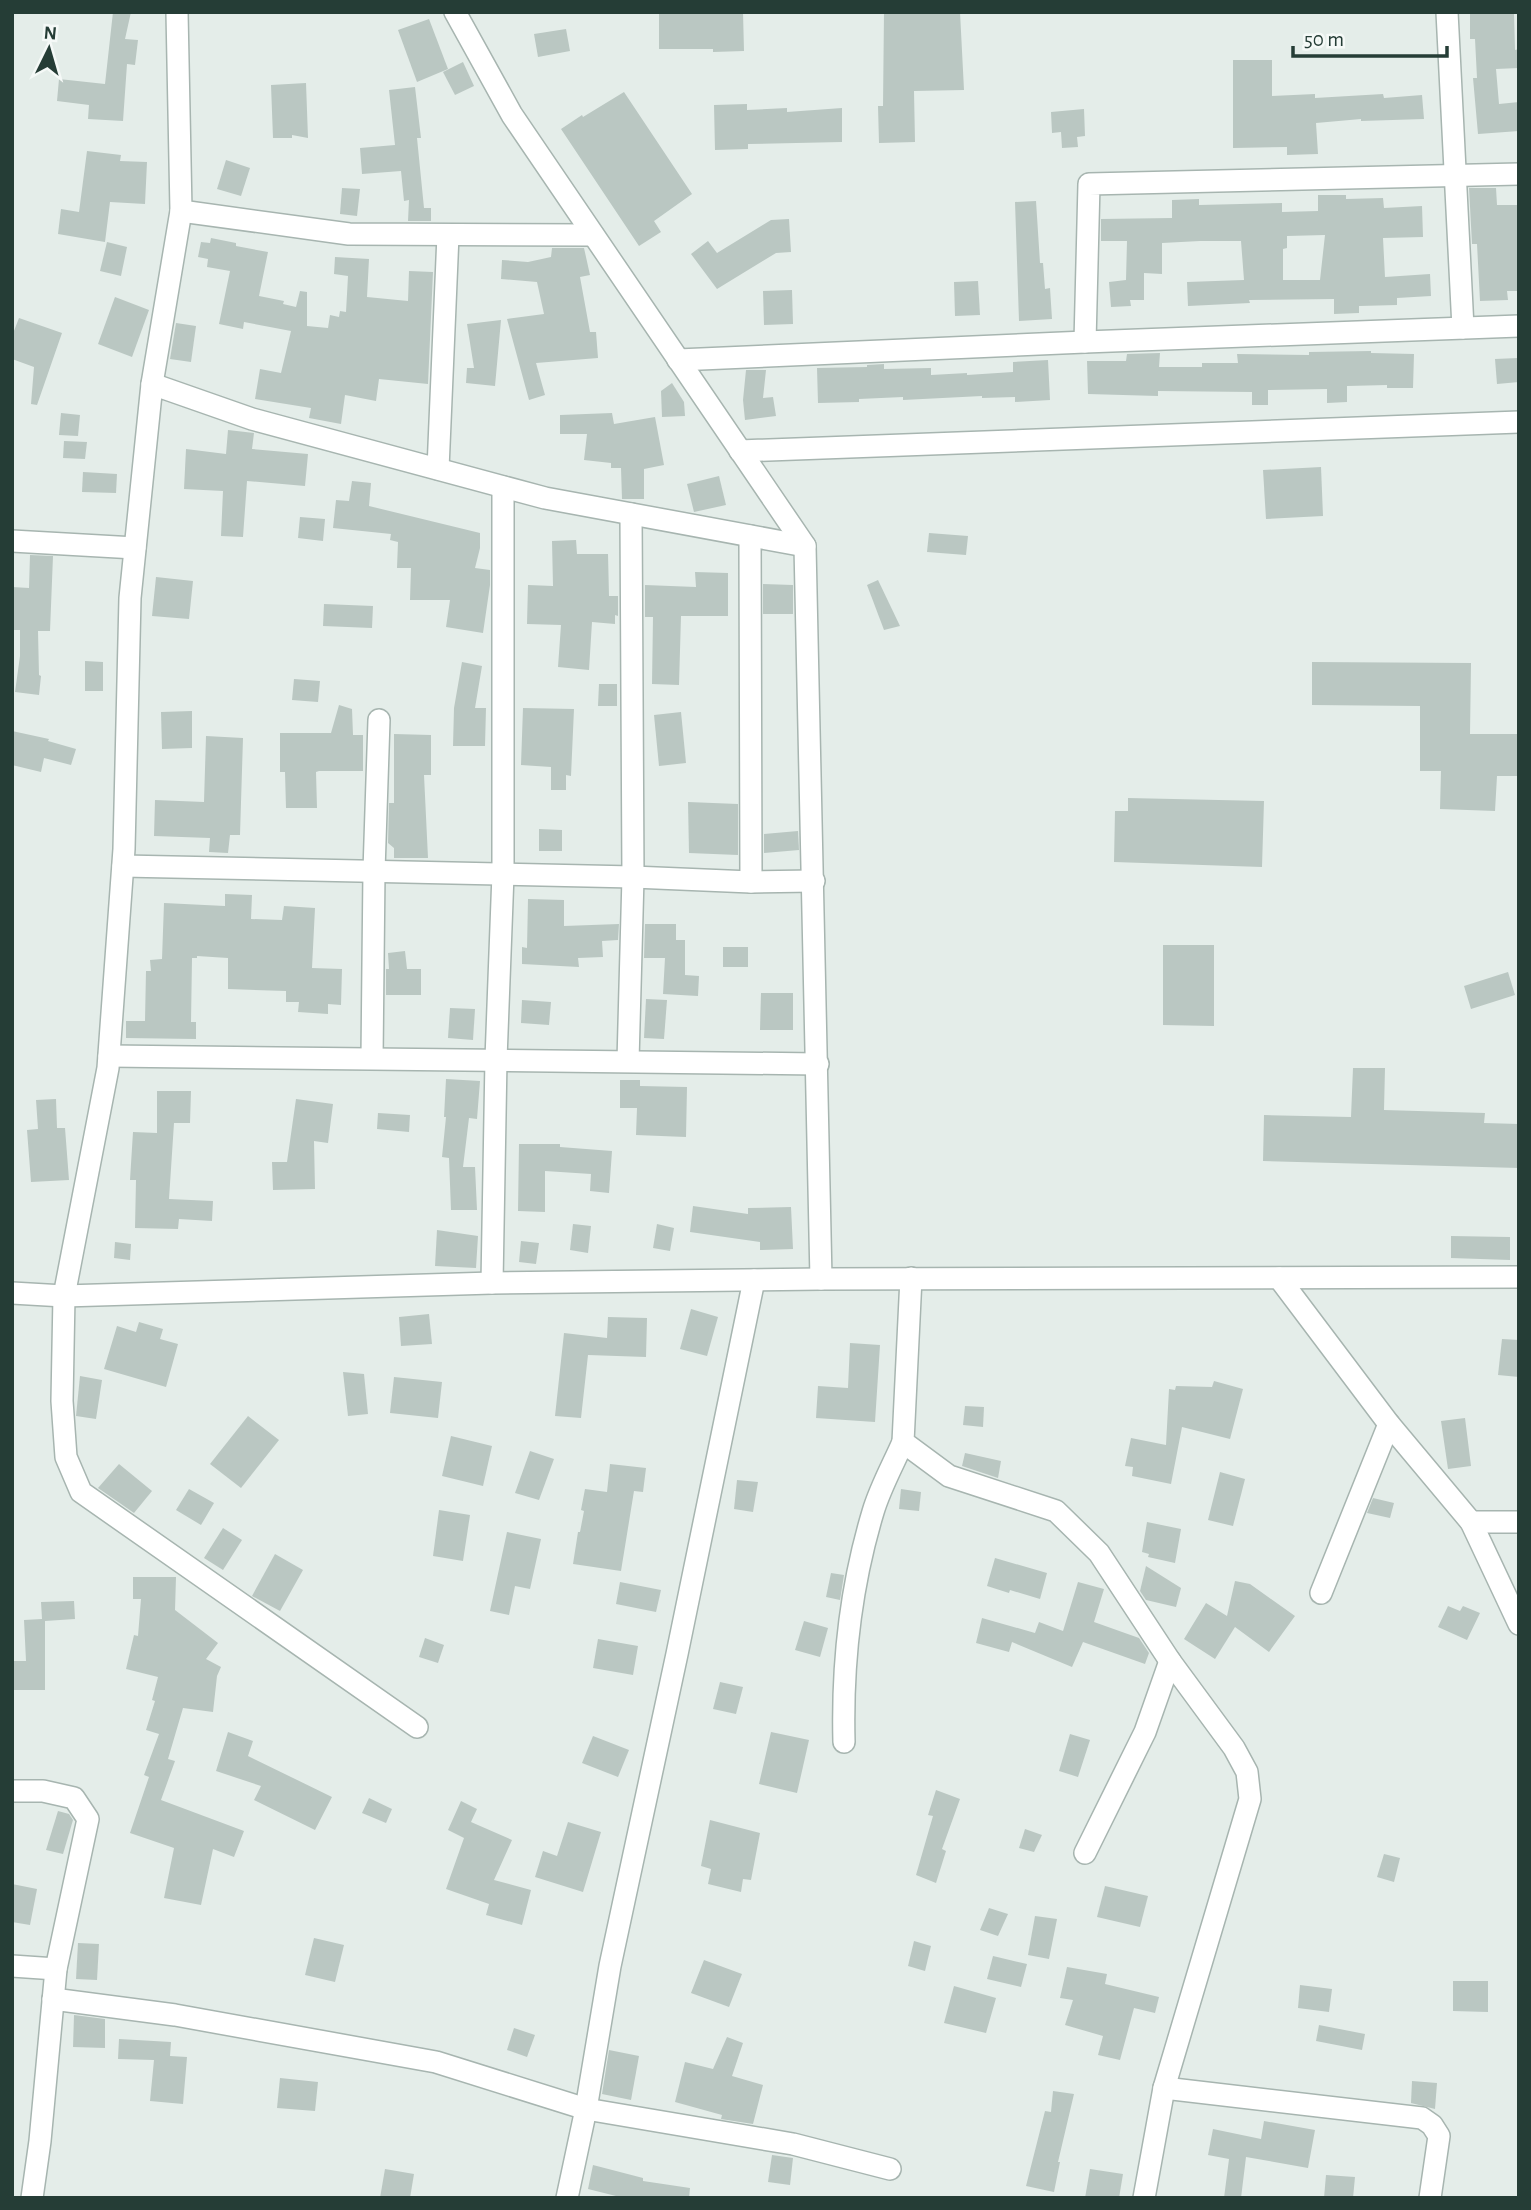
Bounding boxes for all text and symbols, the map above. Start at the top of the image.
north arrow [14,14,84,84]
scale bar [1293,14,1447,58]
text: N [43,24,58,44]
text: 50 m [1304,29,1344,50]

